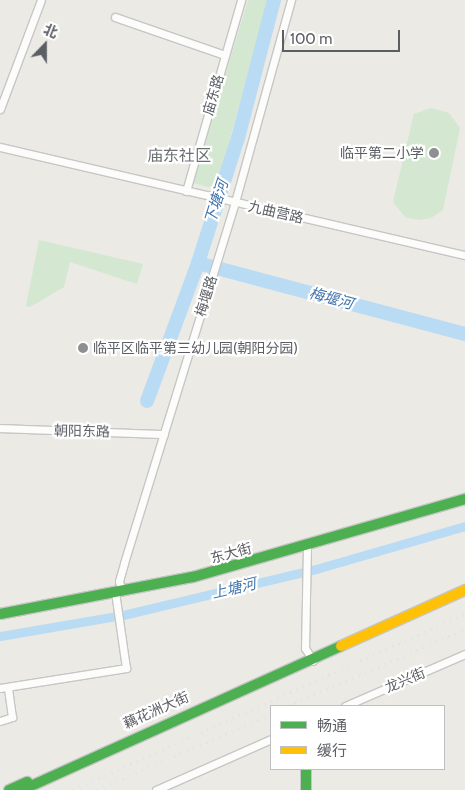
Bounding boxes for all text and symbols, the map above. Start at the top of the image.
north arrow [20,20,70,70]
text: 北 [41,20,60,42]
scale bar [285,20,402,52]
text: 100 m [290,30,332,48]
street label: 庙东路 [199,72,227,118]
place label: 临平第二小学 [340,145,424,161]
district label: 庙东社区 [147,146,211,166]
marker: 临平第二小学 [428,147,440,159]
water label: 下塘河 [201,178,233,226]
street label: 九曲营路 [247,198,305,226]
street label: 梅堰路 [192,273,220,319]
water label: 梅堰河 [307,284,355,314]
place label: 临平区临平第三幼儿园(朝阳分园) [93,340,298,356]
marker: 临平区临平第三幼儿园(朝阳分园) [77,342,89,354]
street label: 朝阳东路 [54,422,110,440]
street label: 东大街 [209,539,253,567]
water label: 上塘河 [210,575,258,603]
street label: 龙兴街 [382,664,428,696]
street label: 藕花洲大街 [121,688,191,732]
legend [270,705,445,770]
text: 畅通 [317,717,347,735]
text: 缓行 [317,742,347,760]

